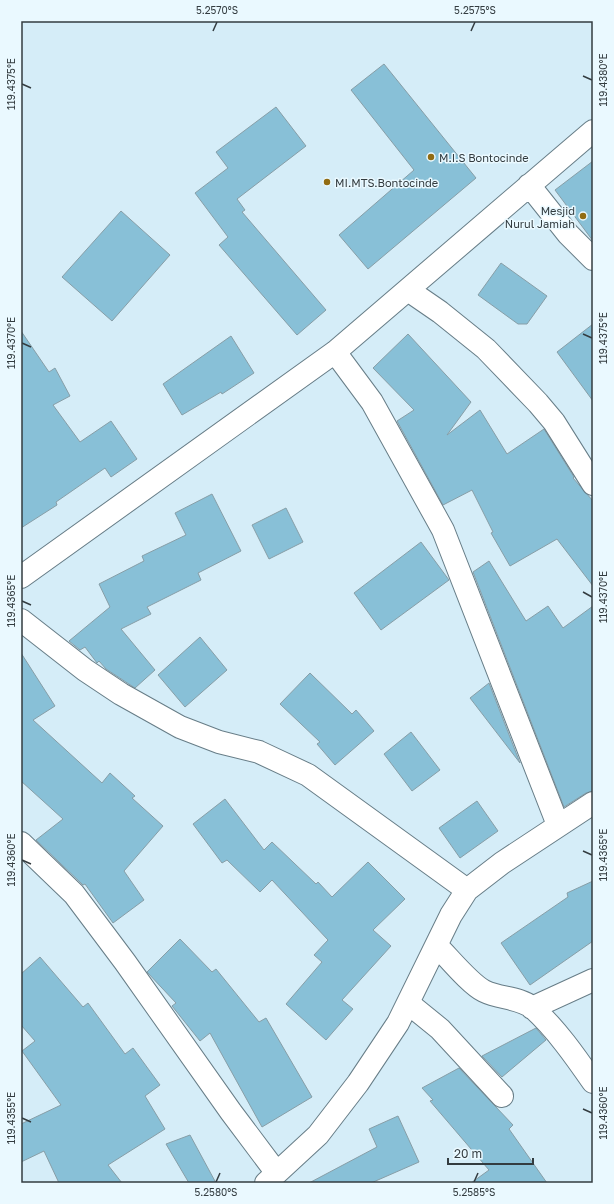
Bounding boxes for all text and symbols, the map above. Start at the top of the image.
text: 5.2570°S [196,4,238,16]
text: 5.2575°S [454,4,496,16]
text: 119.4380°E [597,54,609,107]
text: 119.4375°E [5,58,17,110]
place label: M.I.S Bontocinde [439,151,529,164]
marker: M.I.S Bontocinde [426,152,436,162]
place label: MI.MTS.Bontocinde [335,176,438,189]
marker: MI.MTS.Bontocinde [322,177,332,187]
place label: Mesjid Nurul Jamiah [505,204,575,230]
marker: Mesjid Nurul Jamiah [578,211,588,221]
text: 119.4375°E [597,312,609,364]
text: 119.4370°E [5,317,17,369]
text: 119.4370°E [597,571,609,623]
text: 119.4365°E [5,575,17,627]
text: 119.4365°E [597,829,609,881]
text: 119.4360°E [5,834,17,886]
text: 119.4360°E [597,1087,609,1139]
text: 119.4355°E [5,1092,17,1144]
scale bar [448,1140,533,1166]
text: 20 m [454,1146,482,1161]
text: 5.2580°S [195,1186,238,1198]
text: 5.2585°S [453,1186,495,1198]

